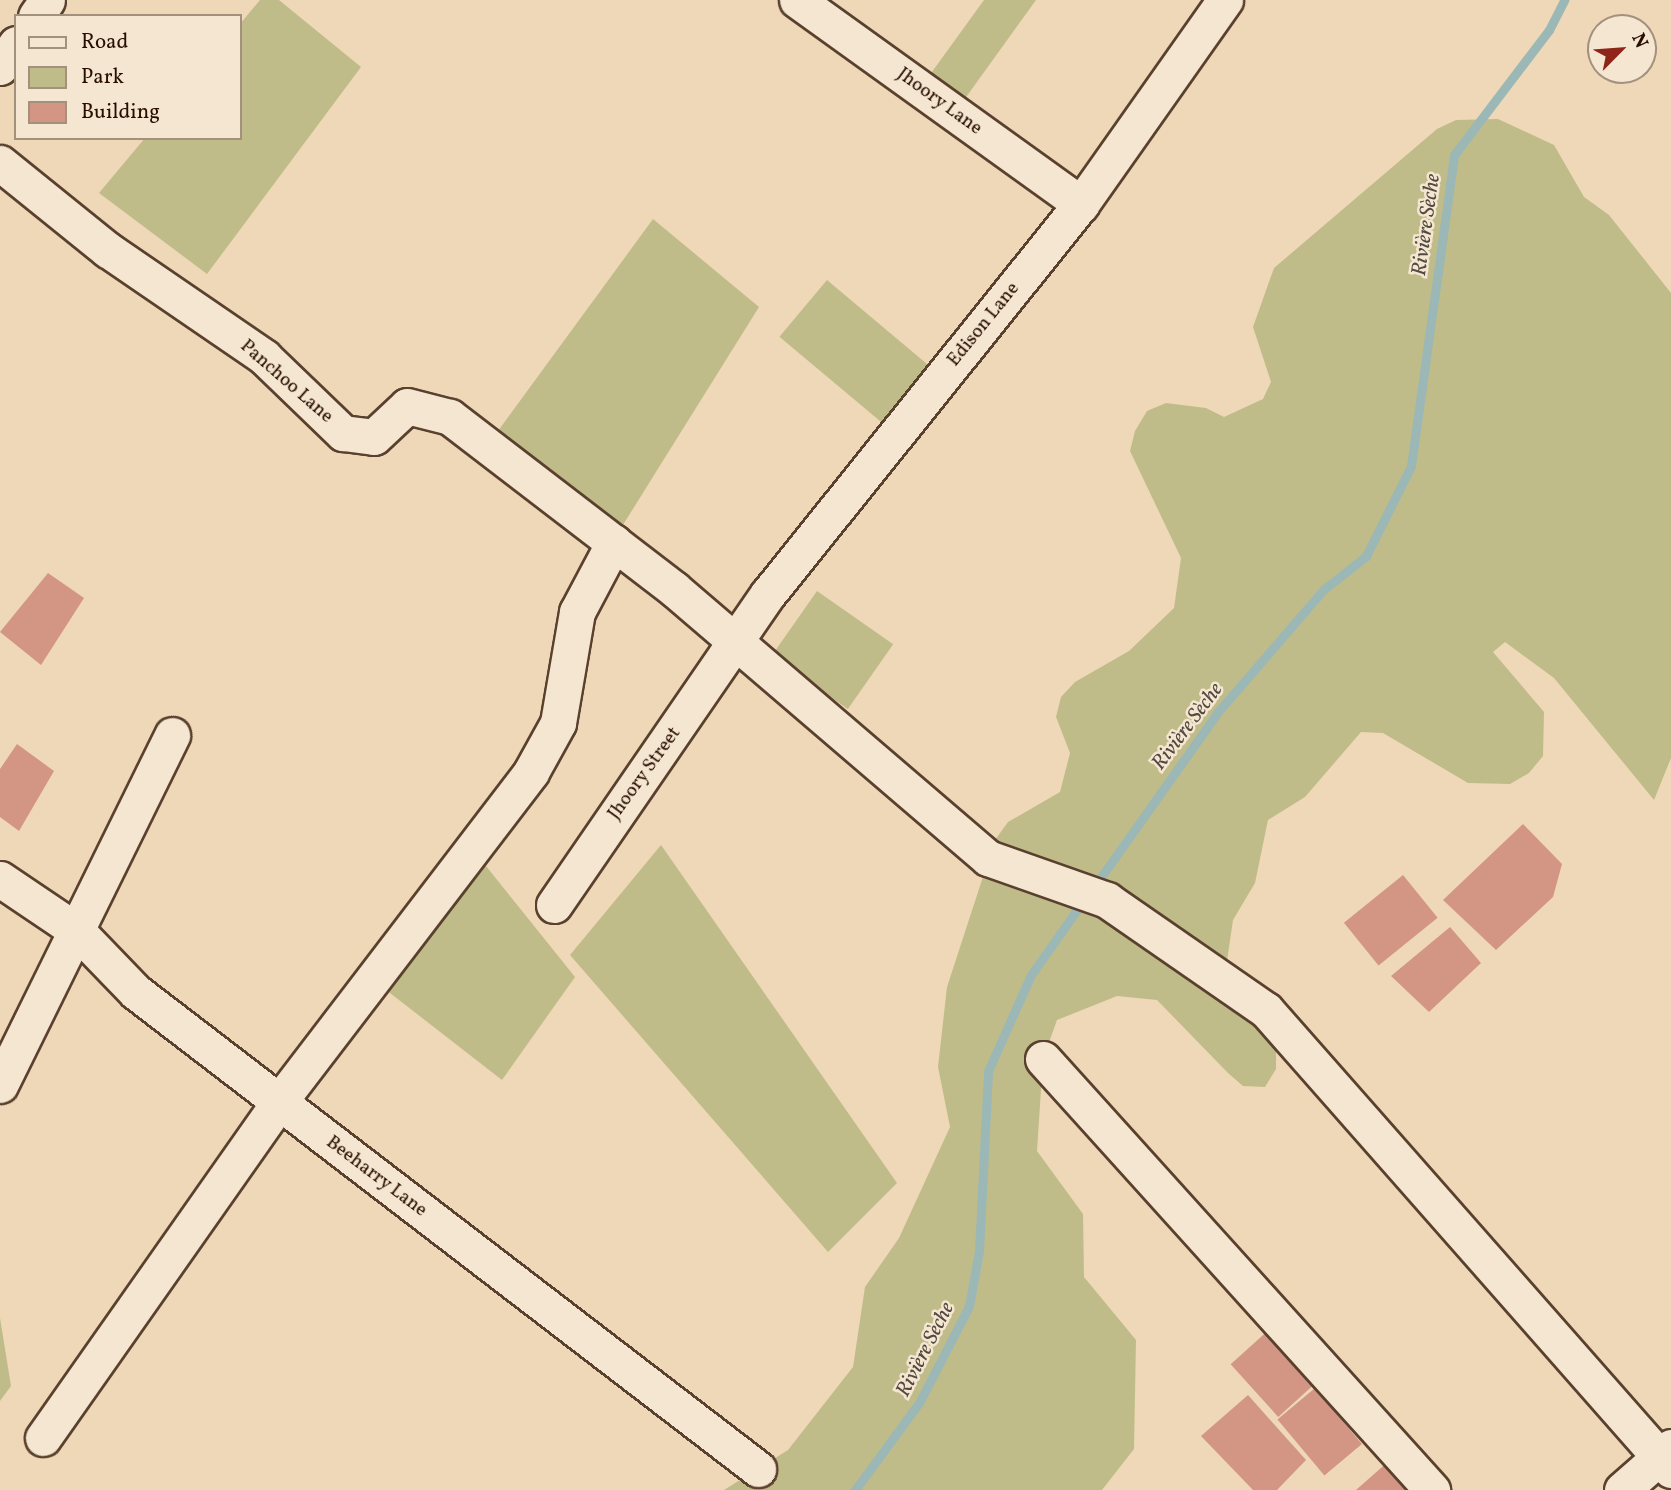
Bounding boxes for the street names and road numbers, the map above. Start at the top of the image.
street label: Jhoory Lane [892,63,986,141]
street label: Edison Lane [943,278,1025,372]
street label: Panchoo Lane [235,335,337,429]
street label: Jhoory Street [604,723,686,825]
street label: Beeharry Lane [321,1131,431,1223]

